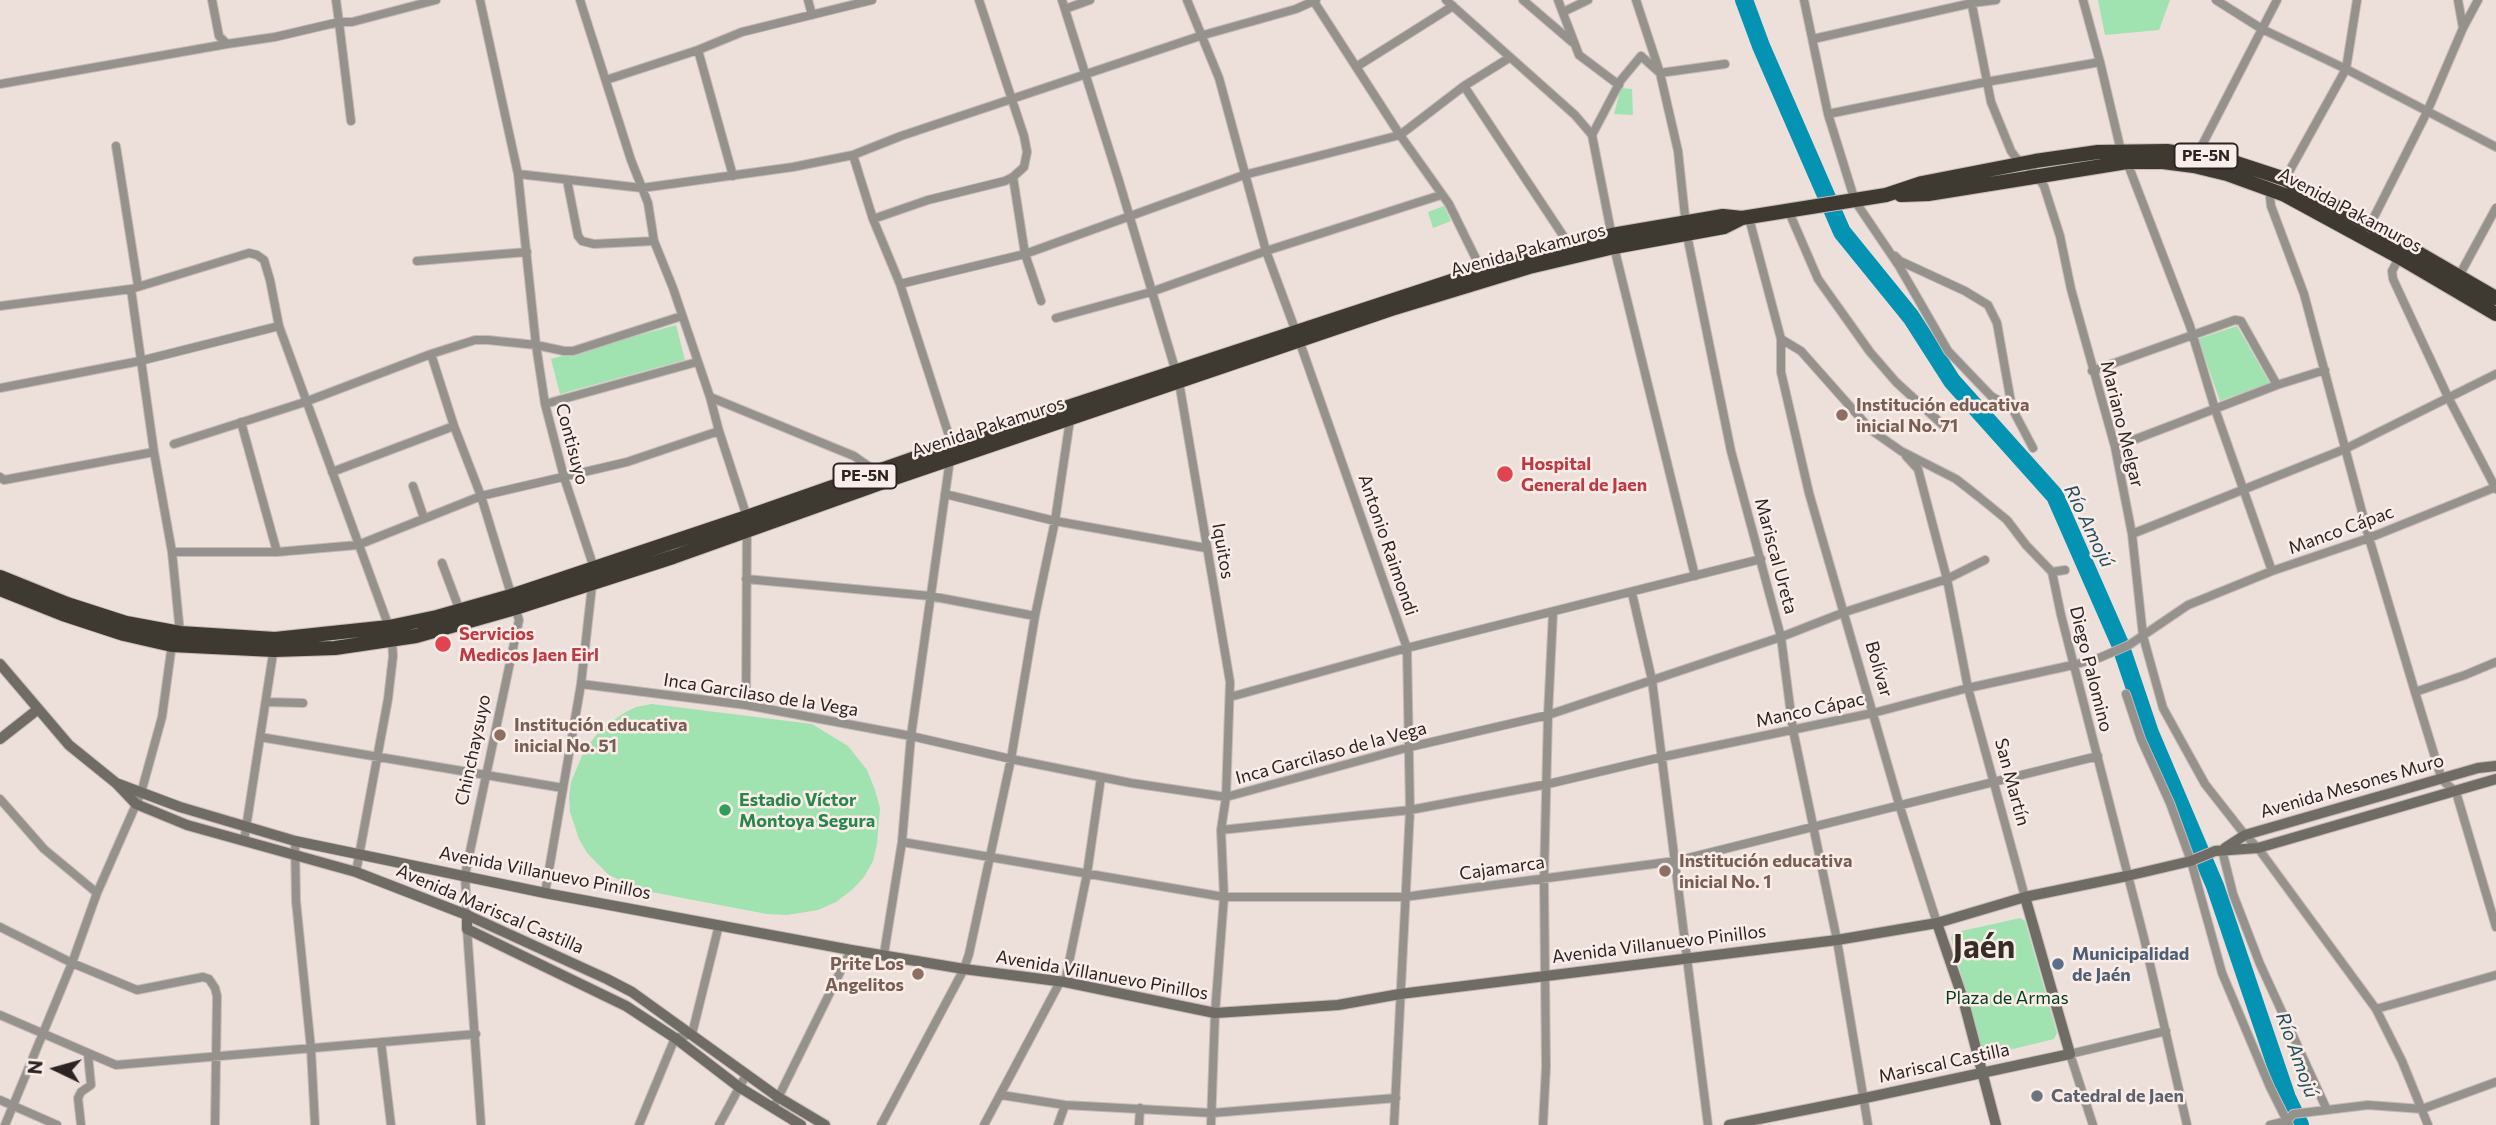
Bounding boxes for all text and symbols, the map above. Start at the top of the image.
road number: PE-5N [2174,144,2238,168]
street label: Avenida Pakamuros [2274,163,2426,257]
street label: Avenida Pakamuros [1448,219,1608,281]
street label: Mariano Melgar [2096,358,2148,490]
street label: Avenida Pakamuros [909,392,1067,462]
place label: Institución educativa inicial No. 71 [1856,394,2029,436]
street label: Contisuyo [551,401,593,487]
marker: Institución educativa inicial No. 71 [1834,407,1850,423]
place label: Hospital General de Jaen [1521,453,1647,496]
road number: PE-5N [834,463,896,489]
marker: Hospital General de Jaen [1495,464,1515,484]
street label: Antonio Raimondi [1354,472,1422,618]
water label: Río Amojú [2059,481,2119,571]
street label: Mariscal Ureta [1750,496,1802,616]
street label: Manco Cápac [2285,501,2397,559]
street label: Iquitos [1207,521,1239,581]
street label: Diego Palomino [2065,604,2117,734]
place label: Servicios Medicos Jaen Eirl [459,623,599,666]
marker: Servicios Medicos Jaen Eirl [433,634,453,654]
street label: Bolívar [1861,639,1897,699]
street label: Inca Garcilaso de la Vega [662,669,860,721]
street label: Manco Cápac [1754,688,1866,732]
street label: Chinchaysuyo [451,692,495,808]
place label: Institución educativa inicial No. 51 [514,714,687,756]
street label: Inca Garcilaso de la Vega [1233,717,1429,789]
marker: Institución educativa inicial No. 51 [492,727,508,743]
street label: San Martín [1990,736,2034,828]
street label: Avenida Mesones Muro [2258,749,2446,823]
place label: Estadio Víctor Montoya Segura [739,789,875,832]
marker: Estadio Víctor Montoya Segura [717,802,733,818]
street label: Avenida Villanuevo Pinillos [437,842,653,904]
place label: Institución educativa inicial No. 1 [1679,850,1852,892]
street label: Cajamarca [1458,851,1546,885]
street label: Avenida Mariscal Castilla [393,860,587,958]
marker: Institución educativa inicial No. 1 [1657,863,1673,879]
street label: Avenida Villanuevo Pinillos [1551,920,1767,968]
district label: Jaén [1953,928,2015,966]
place label: Municipalidad de Jaén [2072,943,2189,986]
street label: Avenida Villanuevo Pinillos [994,946,1210,1004]
place label: Prite Los Angelitos [825,953,904,996]
marker: Municipalidad de Jaén [2050,956,2066,972]
marker: Prite Los Angelitos [910,966,926,982]
park label: Plaza de Armas [1945,987,2069,1009]
water label: Río Amojú [2271,1009,2323,1101]
north arrow [21,1034,91,1104]
street label: Mariscal Castilla [1877,1039,2011,1087]
text: N [23,1059,47,1075]
place label: Catedral de Jaen [2051,1085,2184,1107]
marker: Catedral de Jaen [2029,1088,2045,1104]

